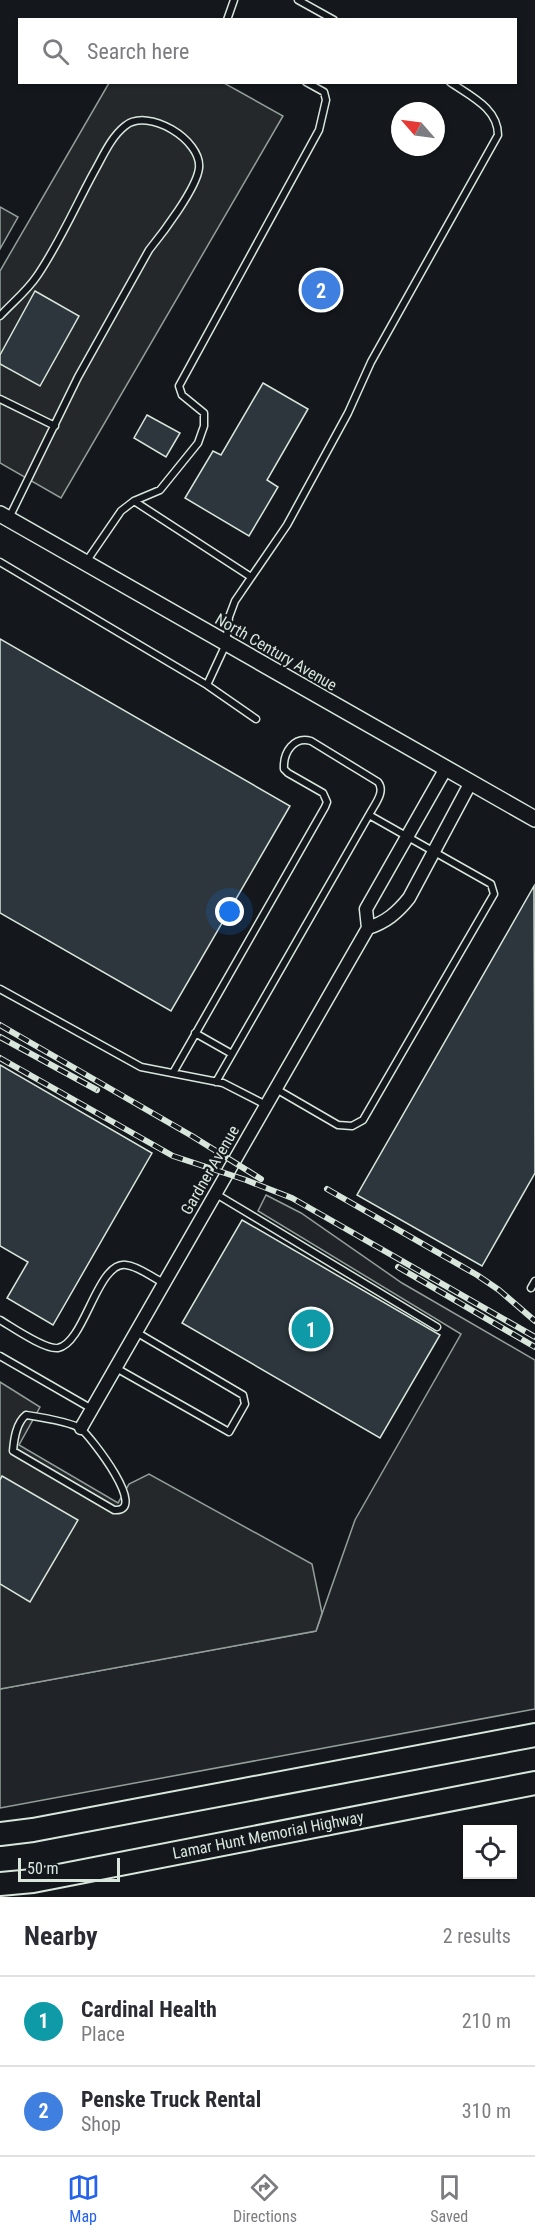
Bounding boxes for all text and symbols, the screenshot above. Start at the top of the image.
search box [18,18,517,84]
icon: search [39,35,72,68]
text: Search here [87,39,189,64]
north arrow [391,102,445,156]
pin: 2 [302,268,340,312]
street label: North Century Avenue [212,609,340,695]
your location [215,897,244,926]
street label: Gardner Avenue [177,1122,243,1218]
pin: 1 [292,1306,330,1352]
street label: Lamar Hunt Memorial Highway [171,1807,366,1863]
map controls [463,1825,517,1879]
button: locate [463,1825,517,1879]
scale bar [18,1855,120,1882]
text: 50 m [27,1859,59,1878]
text: Nearby [24,1921,98,1951]
text: 2 results [443,1924,511,1948]
text: Cardinal Health [81,1997,217,2022]
text: 1 [38,2009,49,2033]
text: 210 m [462,2009,511,2033]
text: Place [81,2022,125,2046]
text: Penske Truck Rental [81,2087,261,2112]
text: 2 [38,2099,49,2123]
text: 310 m [462,2099,511,2123]
text: Shop [81,2112,121,2136]
tab: Map [67,2171,100,2226]
tab: Directions [233,2171,297,2226]
tab: Saved [430,2171,468,2226]

